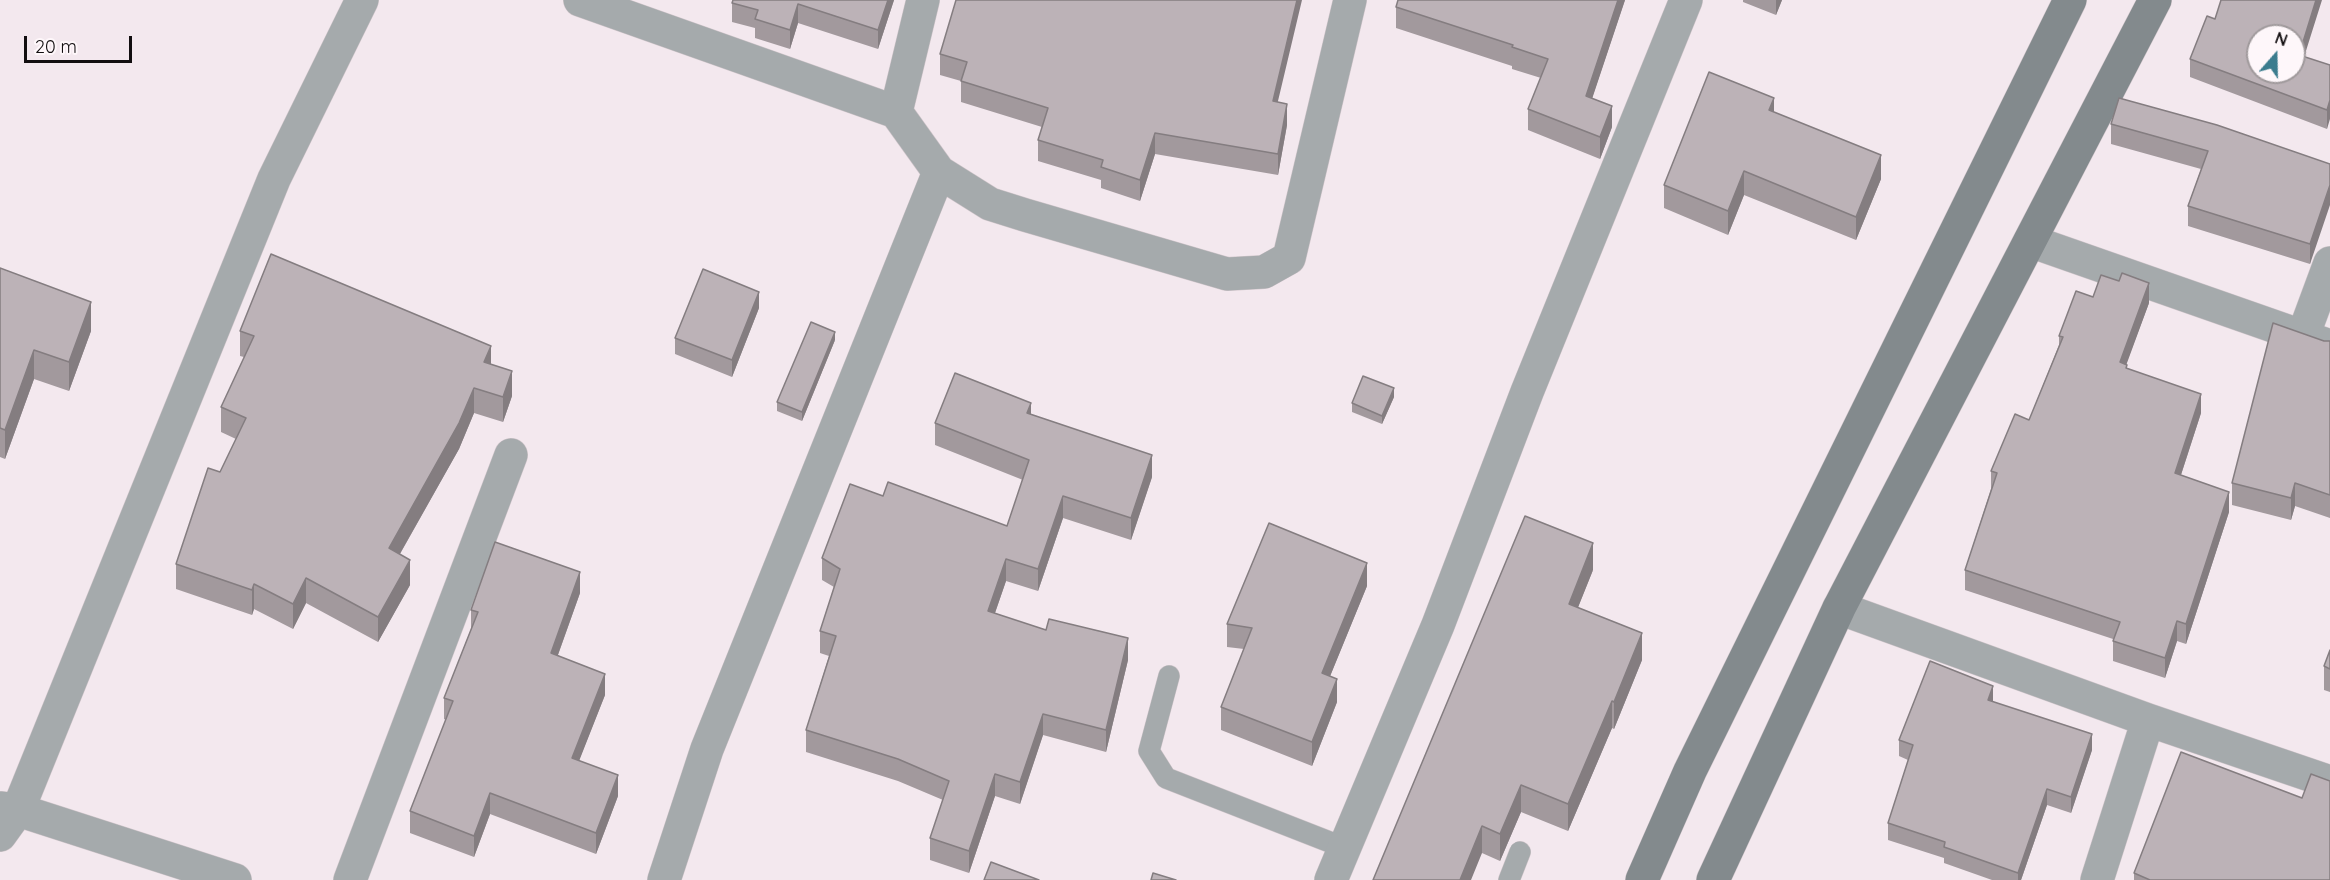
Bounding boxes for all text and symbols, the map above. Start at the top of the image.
scale bar [27,24,135,62]
north arrow [2246,24,2306,84]
text: N [2273,28,2290,50]
text: 20 m [35,35,77,58]

